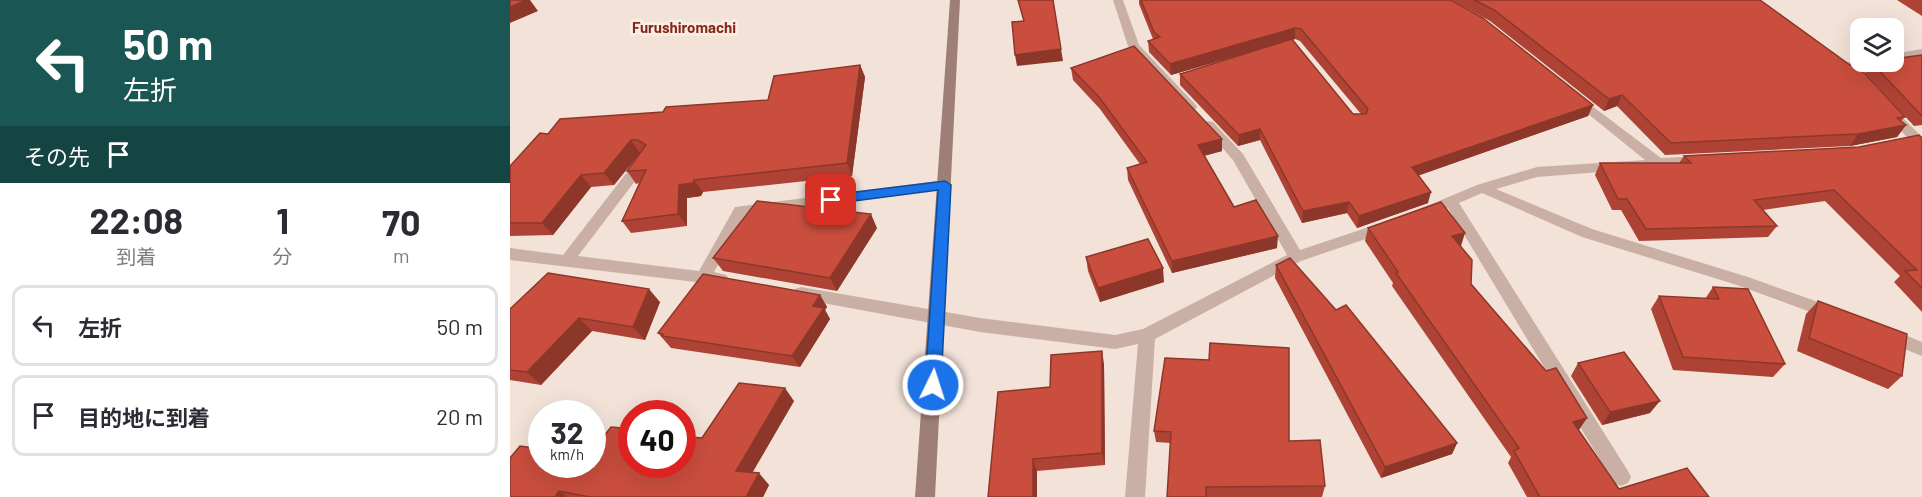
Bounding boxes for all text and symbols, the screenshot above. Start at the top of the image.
text: 50 m [123,18,213,68]
district label: Furushiromachi [632,18,736,36]
map controls [1850,18,1904,72]
button: layers [1850,18,1904,72]
icon: left [24,24,102,102]
text: 左折 [123,73,177,105]
icon: arrive [102,138,135,171]
text: その先 [24,143,90,169]
pin [805,174,856,225]
icon: arrive [814,183,847,216]
text: 22:08 [90,198,183,241]
text: 1 [276,198,289,241]
text: 70 [382,200,420,243]
text: m [393,243,410,267]
text: 到着 [116,244,156,268]
text: 分 [273,244,293,268]
icon: left [27,309,60,342]
text: 50 m [437,313,483,339]
text: 左折 [78,314,122,340]
position arrow [901,353,965,417]
icon: arrive [27,399,60,432]
speed limit sign: 40 [618,400,696,478]
text: 20 m [436,403,483,429]
text: 目的地に到着 [78,404,210,430]
text: 32 [551,414,584,450]
text: km/h [550,445,584,463]

